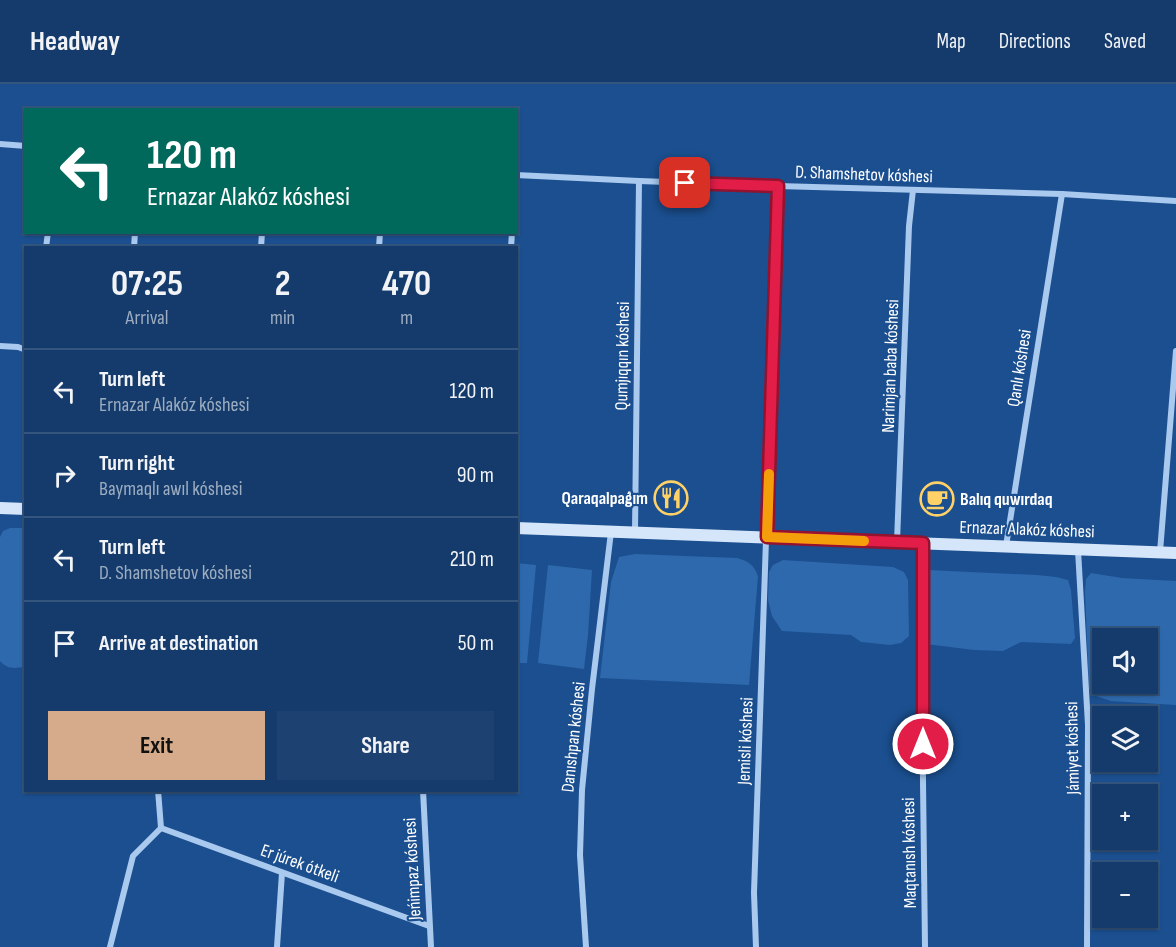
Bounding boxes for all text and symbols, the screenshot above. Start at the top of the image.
text: Headway [30,25,120,58]
text: Map [936,29,966,54]
text: Directions [999,29,1071,54]
text: Saved [1104,29,1146,54]
text: 120 m [147,130,237,181]
icon: left [48,132,126,210]
pin [659,157,710,208]
street label: D. Shamshetov kóshesi [795,162,933,187]
icon: arrive [668,166,701,199]
text: Ernazar Alakóz kóshesi [147,181,350,213]
text: 07:25 [111,263,183,306]
text: 2 [275,263,291,306]
text: 470 [382,263,431,306]
street label: Narimjan baba kóshesi [878,299,903,433]
street label: Qumjıqqın kóshesi [611,301,634,411]
text: Arrival [126,306,169,330]
text: min [270,306,295,330]
text: m [400,306,413,330]
street label: Qanlı kóshesi [1003,328,1036,408]
text: Turn left [99,366,165,393]
icon: left [48,375,81,408]
text: 120 m [450,378,494,405]
text: Ernazar Alakóz kóshesi [99,393,249,417]
text: Turn right [99,450,175,477]
icon: right [48,459,81,492]
text: 90 m [457,462,494,489]
text: Baymaqlı awıl kóshesi [99,477,242,501]
restaurant icon: Qaraqalpaǵım [653,480,689,516]
cafe icon: Balıq quwırdaq [919,481,955,517]
place label: Qaraqalpaǵım [562,488,648,509]
place label: Balıq quwırdaq [960,489,1053,510]
street label: Ernazar Alakóz kóshesi [959,517,1095,542]
text: Turn left [99,534,165,561]
icon: left [48,543,81,576]
text: 210 m [450,546,494,573]
text: D. Shamshetov kóshesi [99,561,252,585]
icon: arrive [48,627,81,660]
map controls [1092,628,1158,928]
button: sound [1092,628,1158,694]
text: Arrive at destination [99,630,258,657]
text: 50 m [458,630,494,657]
street label: Danıshpan kóshesi [557,681,590,793]
street label: Jemisli kóshesi [733,697,758,786]
street label: Jámiyet kóshesi [1061,701,1084,796]
button: layers [1092,706,1158,772]
button: Exit [48,711,265,780]
button: Share [277,711,494,780]
position arrow [891,712,955,776]
button: + [1092,784,1158,850]
street label: Maqtanısh kóshesi [898,797,921,909]
street label: Jeńimpaz kóshesi [399,817,426,922]
street label: Er júrek ótkeli [258,840,342,887]
button: − [1092,862,1158,928]

